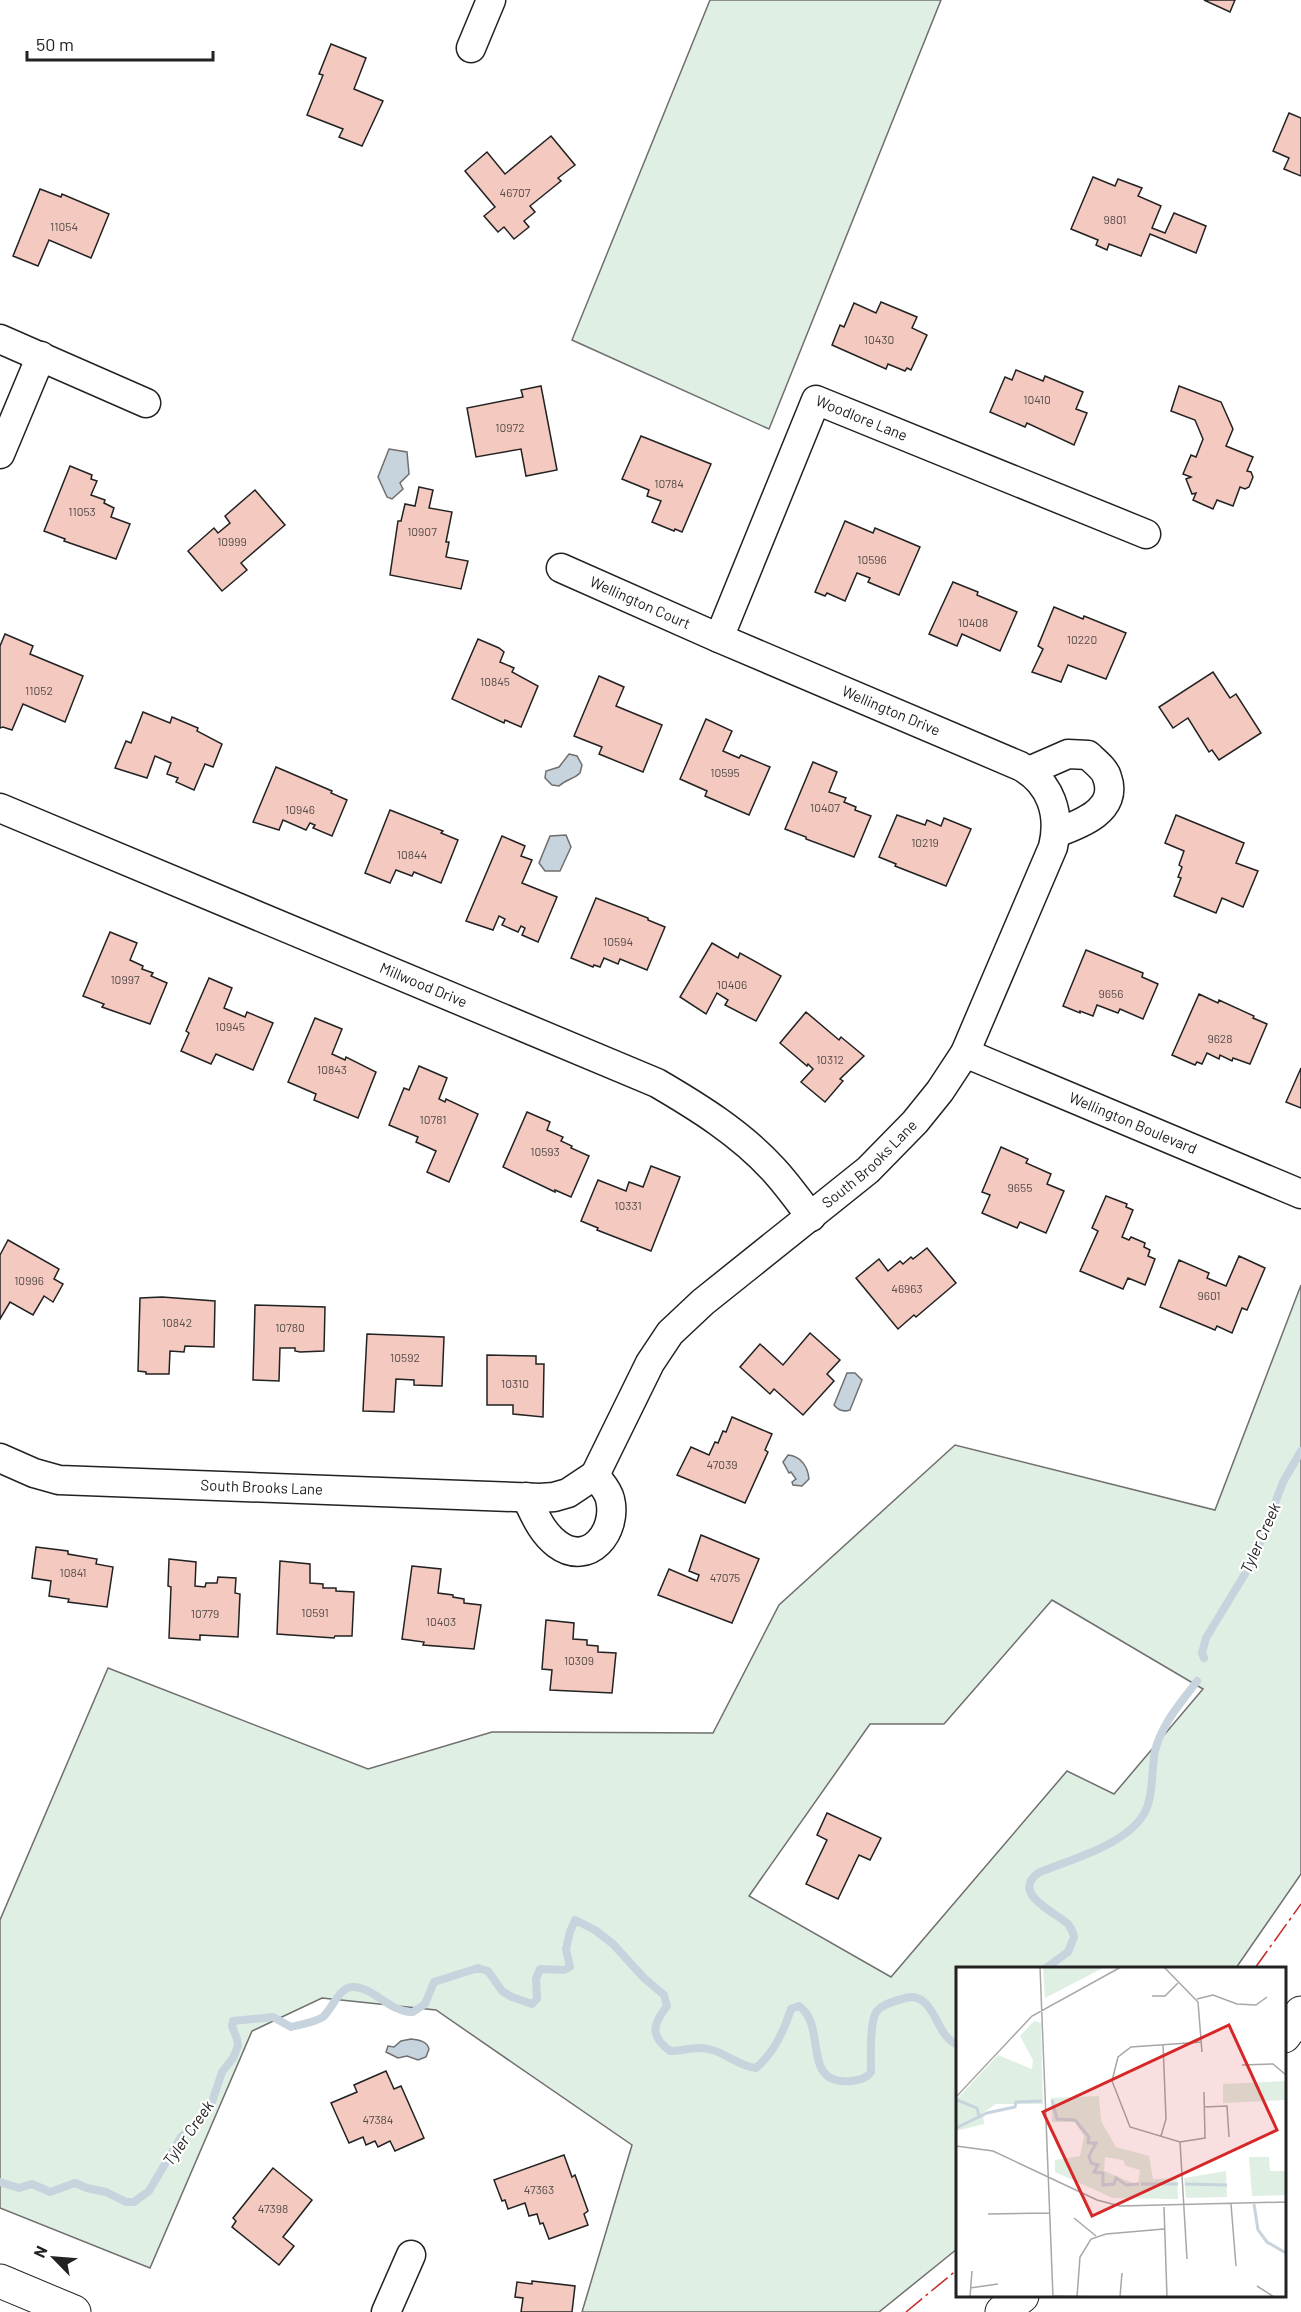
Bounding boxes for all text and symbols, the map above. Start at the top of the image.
scale bar [27,24,213,62]
text: 50 m [36,33,74,55]
house number: 46707 [500,185,531,199]
house number: 9801 [1103,212,1127,226]
house number: 11054 [50,219,78,233]
house number: 10430 [864,332,894,346]
street label: Woodlore Lane [813,391,910,444]
house number: 10410 [1023,392,1051,406]
house number: 10972 [495,420,525,434]
house number: 10784 [654,476,684,490]
house number: 11053 [68,504,96,518]
house number: 10907 [407,524,437,538]
house number: 10999 [217,534,247,548]
house number: 10596 [857,552,887,566]
street label: Wellington Court [587,572,693,632]
house number: 10408 [958,615,988,629]
house number: 10220 [1067,632,1097,646]
house number: 10845 [480,674,510,688]
street label: Wellington Drive [839,681,943,739]
house number: 11052 [25,683,53,697]
house number: 10595 [710,765,740,779]
house number: 10407 [810,800,840,814]
house number: 10946 [285,802,315,816]
house number: 10219 [911,835,939,849]
house number: 10844 [397,847,427,861]
house number: 10594 [603,934,633,948]
street label: Millwood Drive [377,958,470,1011]
house number: 10997 [110,972,140,986]
house number: 10406 [717,977,747,991]
house number: 9656 [1099,986,1123,1000]
house number: 10945 [215,1019,245,1033]
house number: 9628 [1207,1031,1233,1045]
house number: 10312 [816,1052,844,1066]
house number: 10843 [317,1062,347,1076]
street label: Wellington Boulevard [1067,1088,1200,1157]
house number: 10781 [420,1112,446,1126]
street label: South Brooks Lane [818,1116,920,1211]
house number: 10593 [530,1144,560,1158]
house number: 9655 [1008,1180,1032,1194]
house number: 10331 [614,1198,642,1212]
house number: 10996 [14,1273,44,1287]
house number: 46963 [891,1281,923,1295]
house number: 9601 [1197,1288,1221,1302]
house number: 10842 [162,1315,192,1329]
house number: 10780 [275,1320,305,1334]
house number: 10592 [390,1350,420,1364]
house number: 10310 [501,1376,529,1390]
house number: 47039 [706,1457,738,1471]
street label: South Brooks Lane [200,1475,323,1498]
water label: Tyler Creek [1236,1499,1284,1576]
house number: 10841 [60,1565,86,1579]
house number: 47075 [710,1570,740,1584]
house number: 10591 [301,1605,329,1619]
house number: 10779 [191,1606,219,1620]
house number: 10403 [426,1614,456,1628]
house number: 10309 [564,1653,594,1667]
inset map [956,1967,1286,2297]
water label: Tyler Creek [158,2096,217,2169]
house number: 47384 [363,2112,393,2126]
house number: 47363 [524,2182,554,2196]
house number: 47398 [258,2201,288,2215]
north arrow [24,2228,84,2288]
text: N [29,2243,51,2260]

